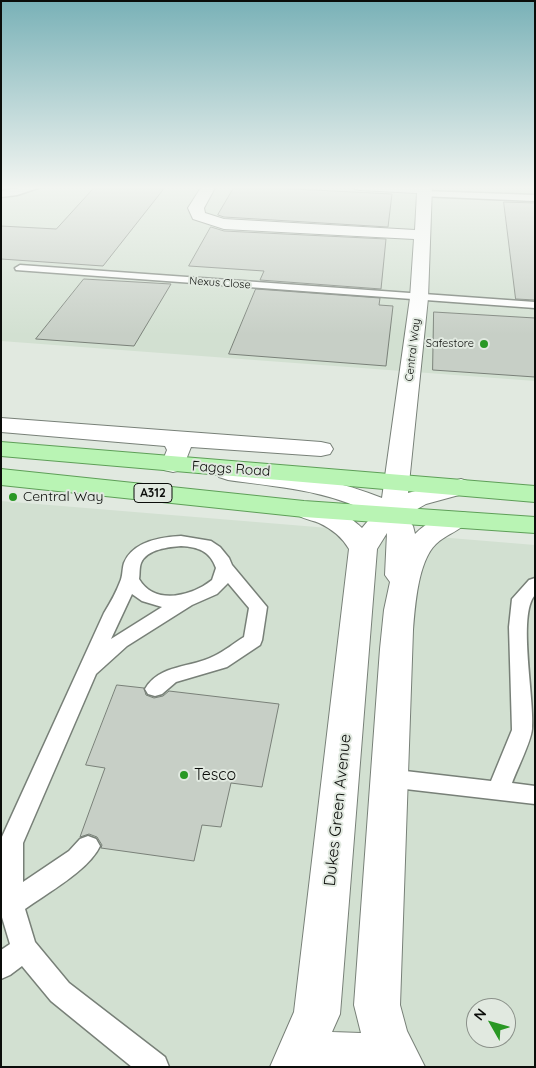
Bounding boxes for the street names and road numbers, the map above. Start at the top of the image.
street label: Nexus Close [189,274,251,292]
street label: Central Way [403,318,423,382]
street label: Faggs Road [191,458,271,480]
road number: A312 [134,483,172,502]
street label: Dukes Green Avenue [320,733,356,887]

